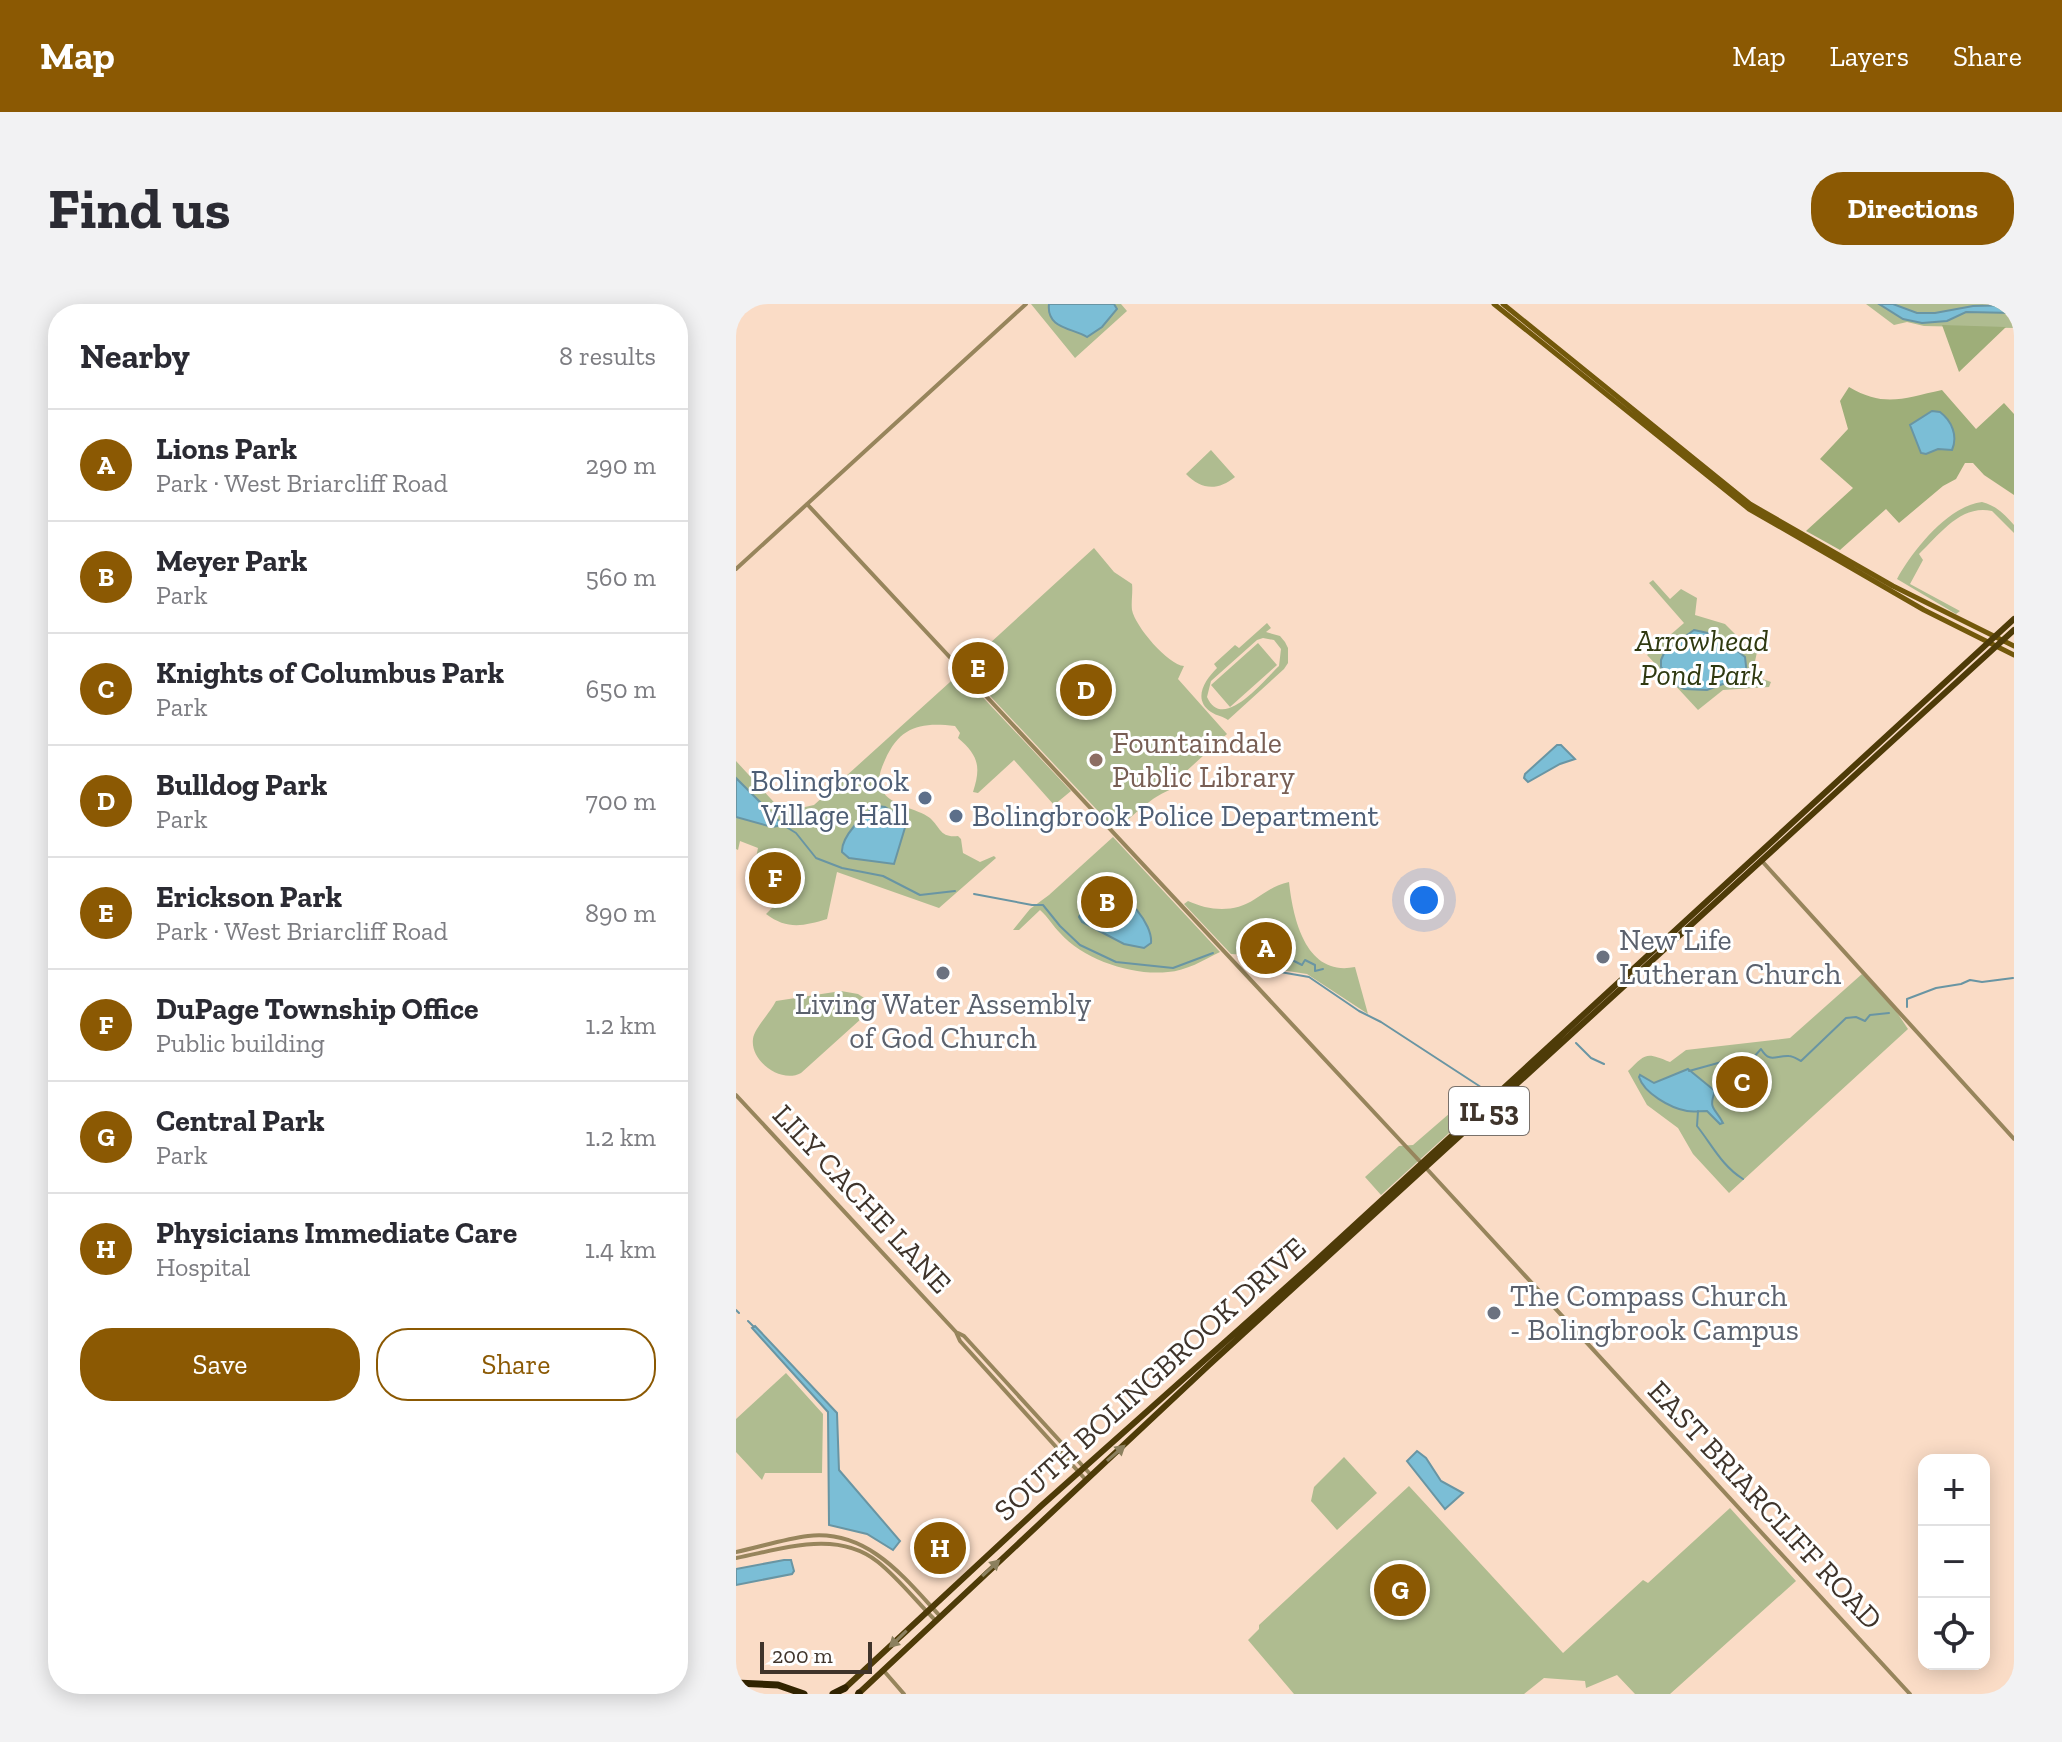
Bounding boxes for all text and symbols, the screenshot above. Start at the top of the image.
text: Map [40,33,115,79]
text: Map [1732,40,1786,73]
text: Layers [1830,40,1909,73]
text: Share [1953,40,2022,73]
button: Directions [1811,172,2014,245]
text: Find us [48,175,231,242]
text: Nearby [80,336,190,377]
text: 8 results [559,340,656,372]
text: Lions Park [156,431,297,467]
text: A [97,449,115,481]
text: 290 m [585,449,656,481]
text: Park · West Briarcliff Road [156,467,448,499]
text: Meyer Park [156,543,307,579]
text: B [98,561,114,593]
text: 560 m [586,561,656,593]
text: Park [156,579,208,611]
park label: Arrowhead Pond Park [1634,623,1769,693]
pin: E [952,638,1004,698]
text: Knights of Columbus Park [156,655,504,691]
pin: D [1060,660,1112,720]
text: C [98,673,114,705]
text: 650 m [586,673,656,705]
text: Park [156,691,208,723]
place label: Fountaindale Public Library [1112,725,1296,795]
marker: Fountaindale Public Library [1087,751,1105,769]
place label: Bolingbrook Village Hall [750,763,909,833]
text: Bulldog Park [156,767,327,803]
text: D [97,785,115,817]
text: 700 m [585,785,656,817]
marker: Bolingbrook Village Hall [916,789,934,807]
place label: Bolingbrook Police Department [972,798,1379,834]
text: Park [156,803,208,835]
marker: Bolingbrook Police Department [947,807,965,825]
pin: F [749,848,801,908]
pin: B [1081,872,1133,932]
text: Erickson Park [156,879,342,915]
your location [1404,880,1444,920]
text: E [98,897,114,929]
text: 890 m [585,897,656,929]
text: Park · West Briarcliff Road [156,915,448,947]
pin: A [1240,918,1292,978]
place label: New Life Lutheran Church [1619,922,1842,992]
marker: New Life Lutheran Church [1594,948,1612,966]
marker: Living Water Assembly of God Church [934,964,952,982]
place label: Living Water Assembly of God Church [795,986,1092,1056]
text: DuPage Township Office [156,991,479,1027]
text: F [99,1009,113,1041]
text: 1.2 km [585,1009,656,1041]
text: Public building [156,1027,325,1059]
pin: C [1716,1052,1768,1112]
road number: IL 53 [1449,1087,1529,1135]
street label: LILY CACHE LANE [765,1097,959,1301]
text: Central Park [156,1103,325,1139]
text: G [97,1121,115,1153]
text: 1.2 km [585,1121,656,1153]
text: Park [156,1139,208,1171]
text: Physicians Immediate Care [156,1215,517,1251]
street label: SOUTH BOLINGBROOK DRIVE [987,1230,1313,1528]
text: H [96,1233,116,1265]
text: 1.4 km [585,1233,656,1265]
text: Hospital [156,1251,250,1283]
place label: The Compass Church - Bolingbrook Campus [1510,1278,1799,1348]
marker: The Compass Church - Bolingbrook Campus [1485,1304,1503,1322]
button: Save [80,1328,360,1401]
button: Share [376,1328,656,1401]
street label: EAST BRIARCLIFF ROAD [1640,1373,1890,1637]
one-way arrow [1107,1444,1126,1462]
map controls [1918,1454,1990,1670]
button: + [1918,1454,1990,1526]
pin: H [914,1518,966,1578]
button: − [1918,1526,1990,1598]
one-way arrow [981,1559,1000,1577]
pin: G [1374,1560,1426,1620]
button: locate [1918,1598,1990,1670]
one-way arrow [889,1629,908,1648]
scale bar [760,1638,872,1674]
text: 200 m [772,1642,833,1669]

